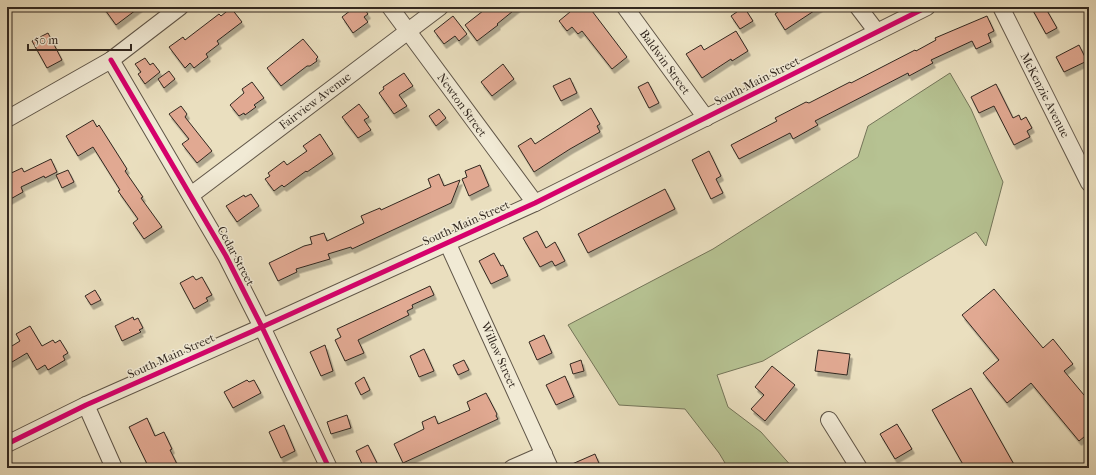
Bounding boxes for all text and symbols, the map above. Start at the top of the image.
scale bar [28,26,131,52]
street label: Baldwin Street [637,27,694,98]
text: 50 m [34,33,58,47]
street label: McKenzie Avenue [1018,50,1072,140]
street label: South Main Street [712,53,803,109]
street label: Fairview Avenue [276,69,354,133]
street label: Newton Street [434,70,490,140]
street label: South Main Street [420,197,512,248]
street label: Cedar Street [214,224,258,289]
street label: Willow Street [478,319,520,391]
street label: South Main Street [125,330,217,381]

